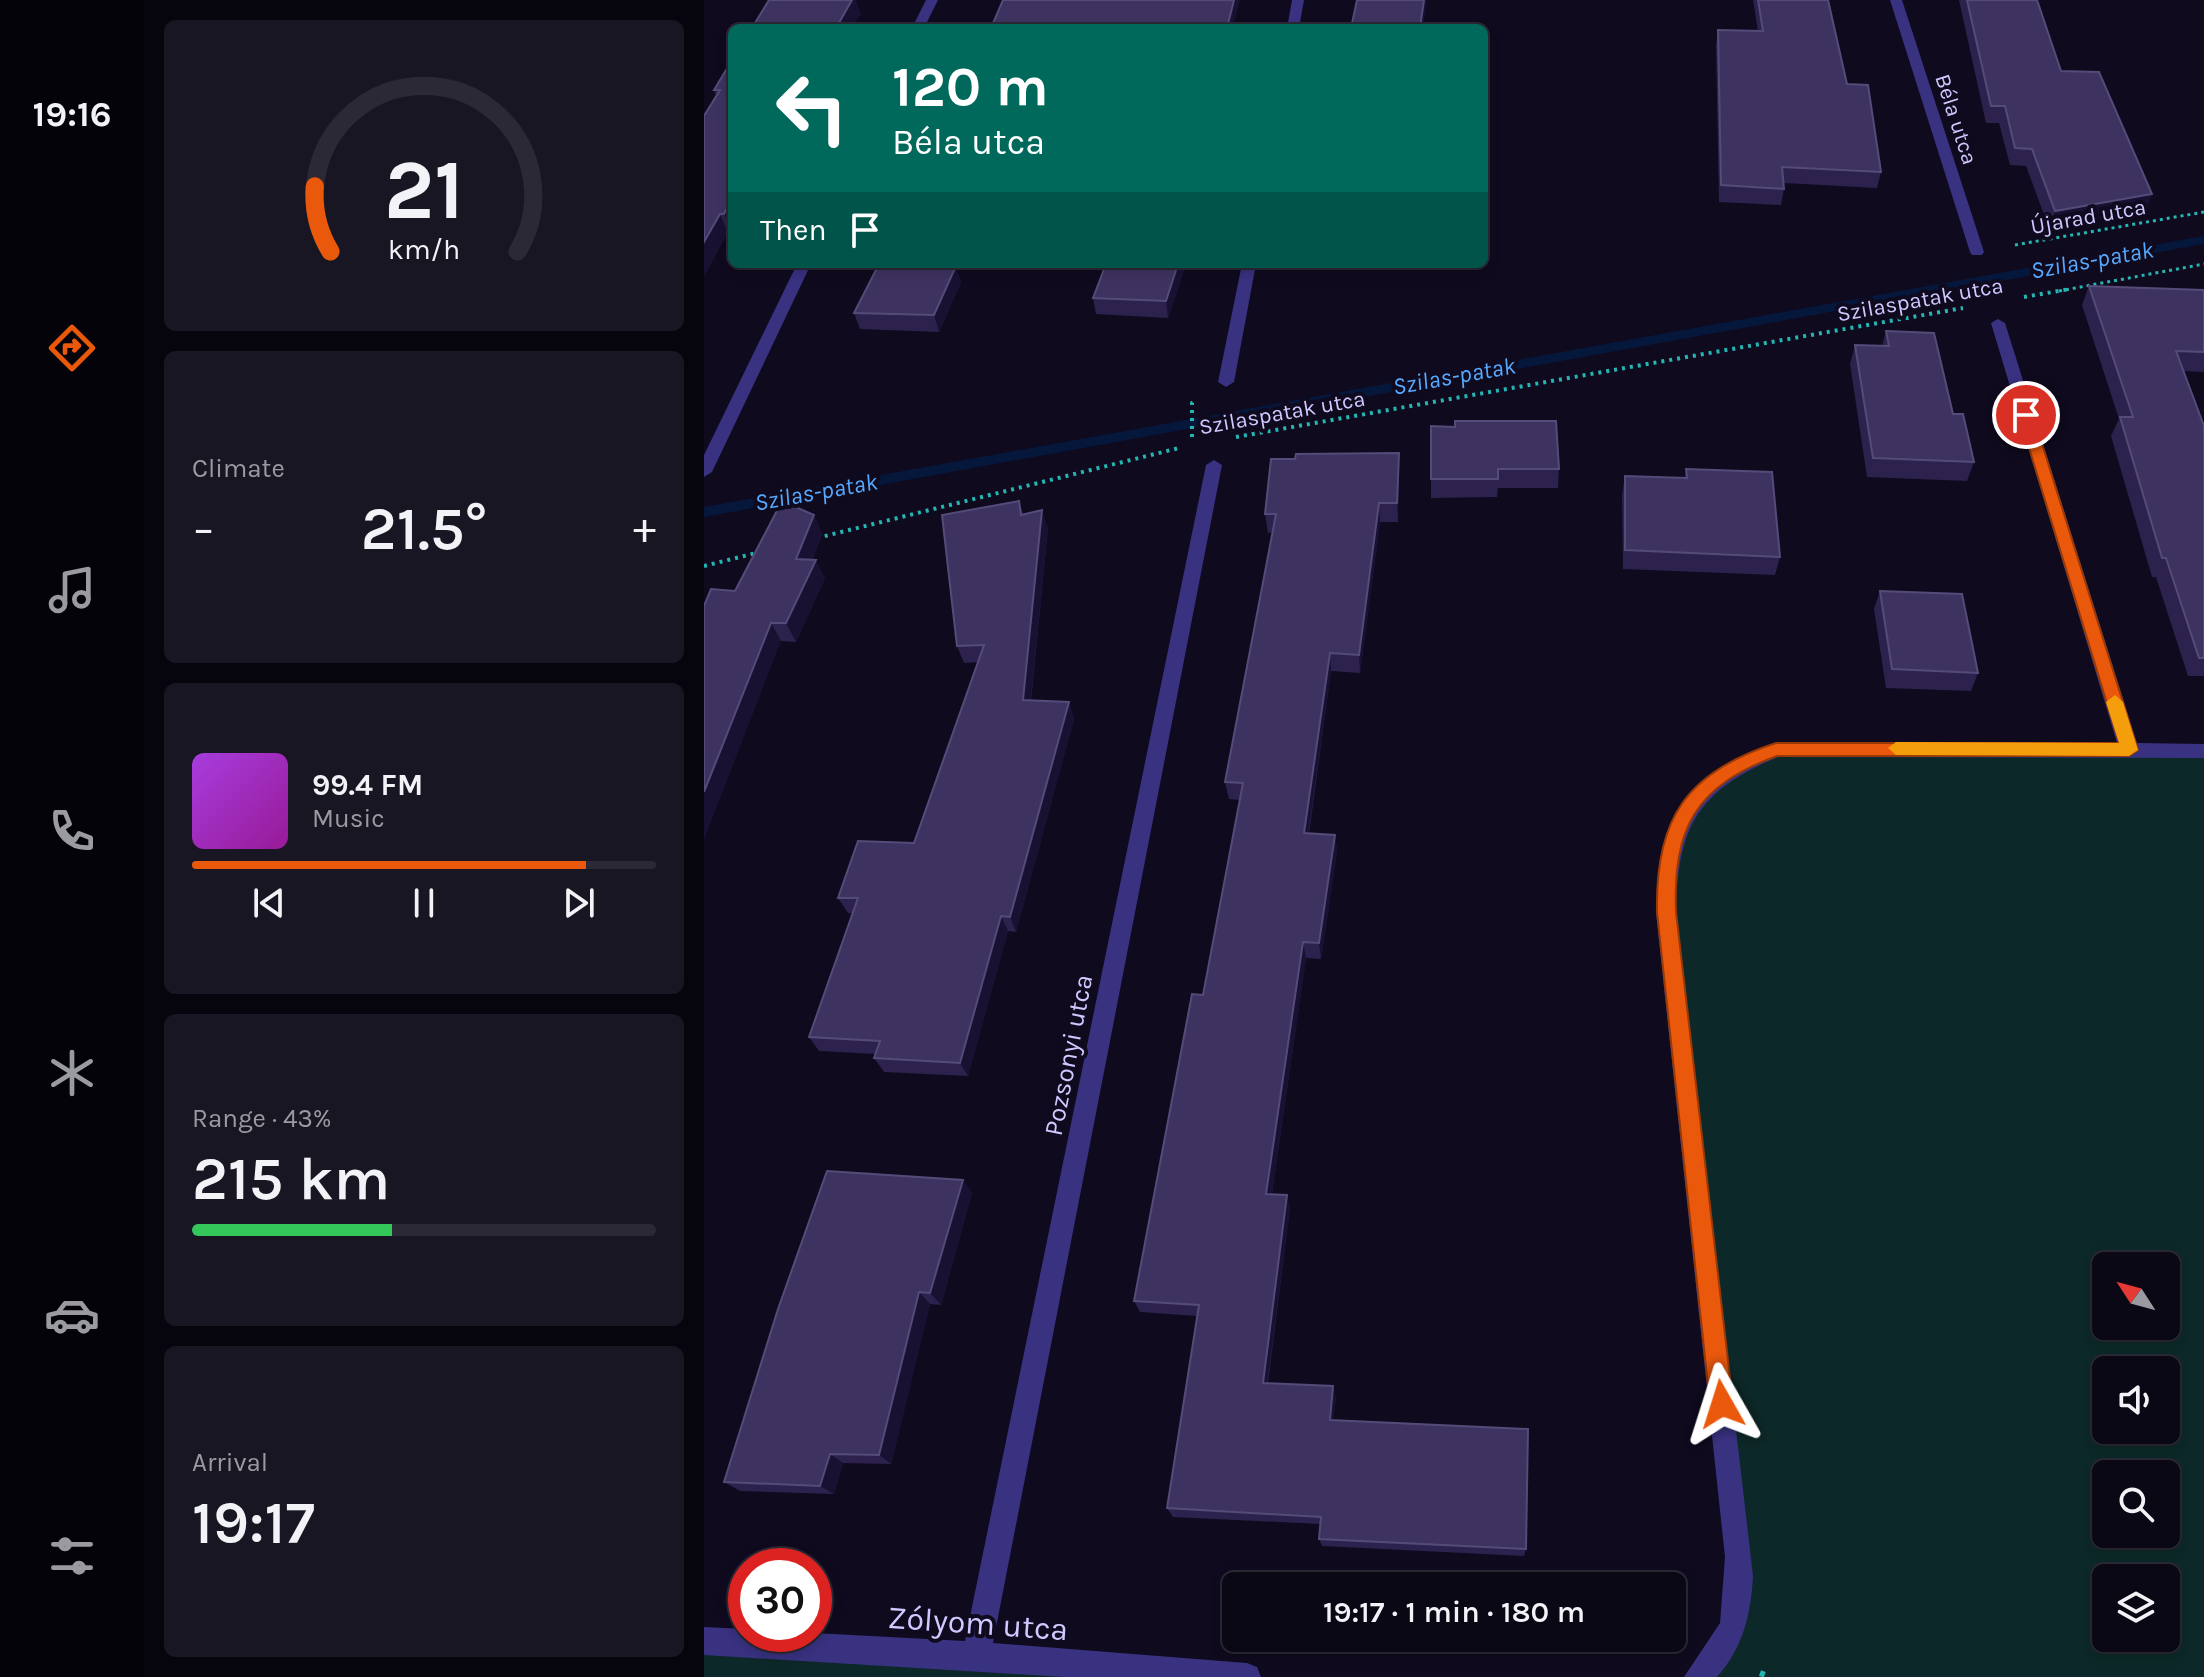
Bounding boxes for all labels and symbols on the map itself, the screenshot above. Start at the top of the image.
street label: Béla utca [1929,71,1983,168]
street label: Újarad utca [2028,193,2148,240]
water label: Szilas-patak [2028,235,2156,285]
street label: Szilaspatak utca [1835,273,2005,327]
water label: Szilas-patak [1390,351,1518,401]
pin [1992,381,2060,449]
street label: Szilaspatak utca [1197,386,1367,440]
water label: Szilas-patak [752,467,880,517]
street label: Pozsonyi utca [1038,972,1099,1138]
north arrow [2092,1252,2180,1340]
position arrow [1680,1362,1764,1446]
speed limit sign: 30 [728,1548,832,1652]
street label: Zólyom utca [886,1599,1069,1648]

